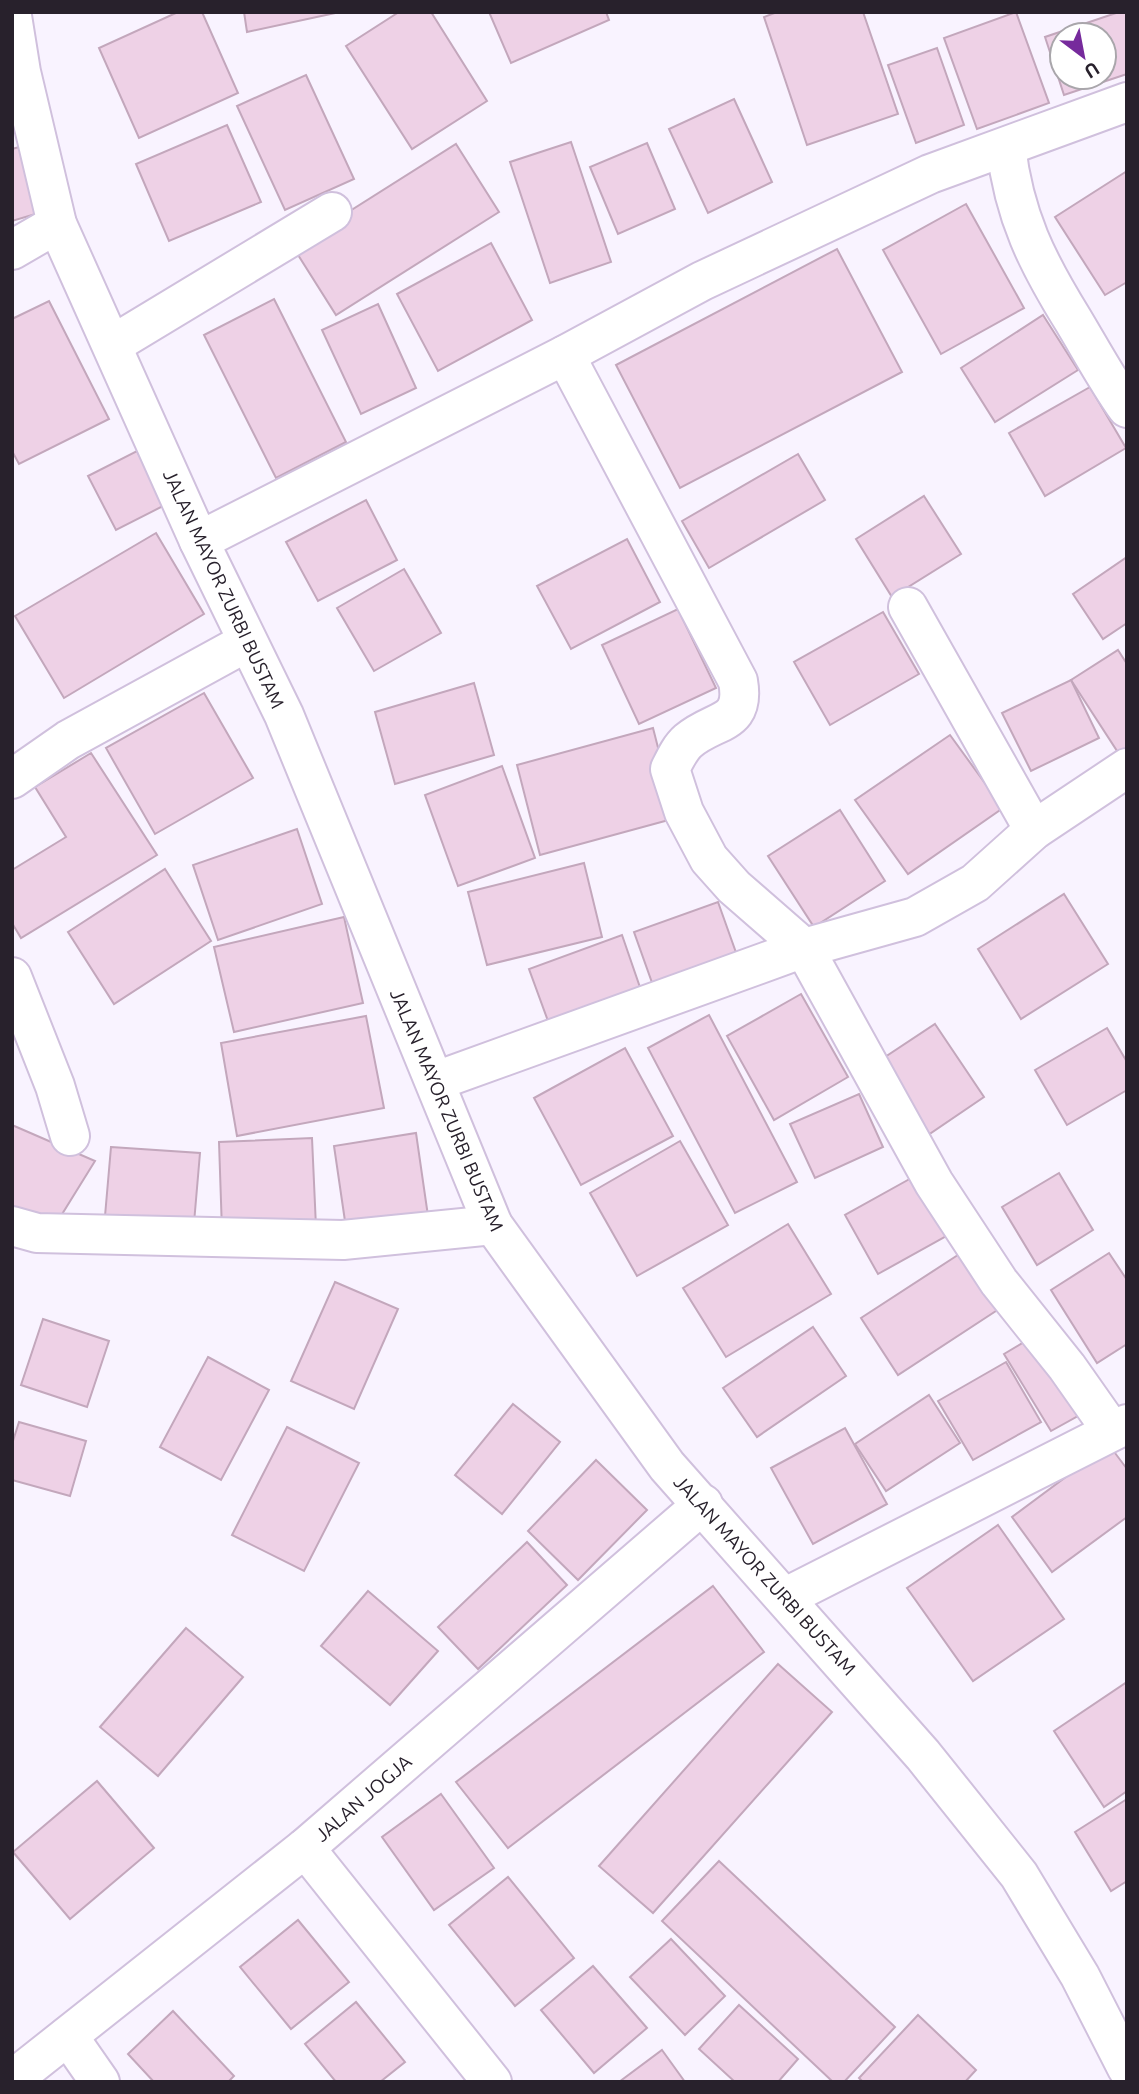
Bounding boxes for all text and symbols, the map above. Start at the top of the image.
north arrow [1048,21,1118,91]
text: U [1081,58,1103,83]
street label: JALAN MAYOR ZURBI BUSTAM [159,466,289,712]
street label: JALAN MAYOR ZURBI BUSTAM [386,985,508,1235]
street label: JALAN MAYOR ZURBI BUSTAM [669,1471,861,1679]
street label: JALAN JOGJA [310,1750,416,1846]

